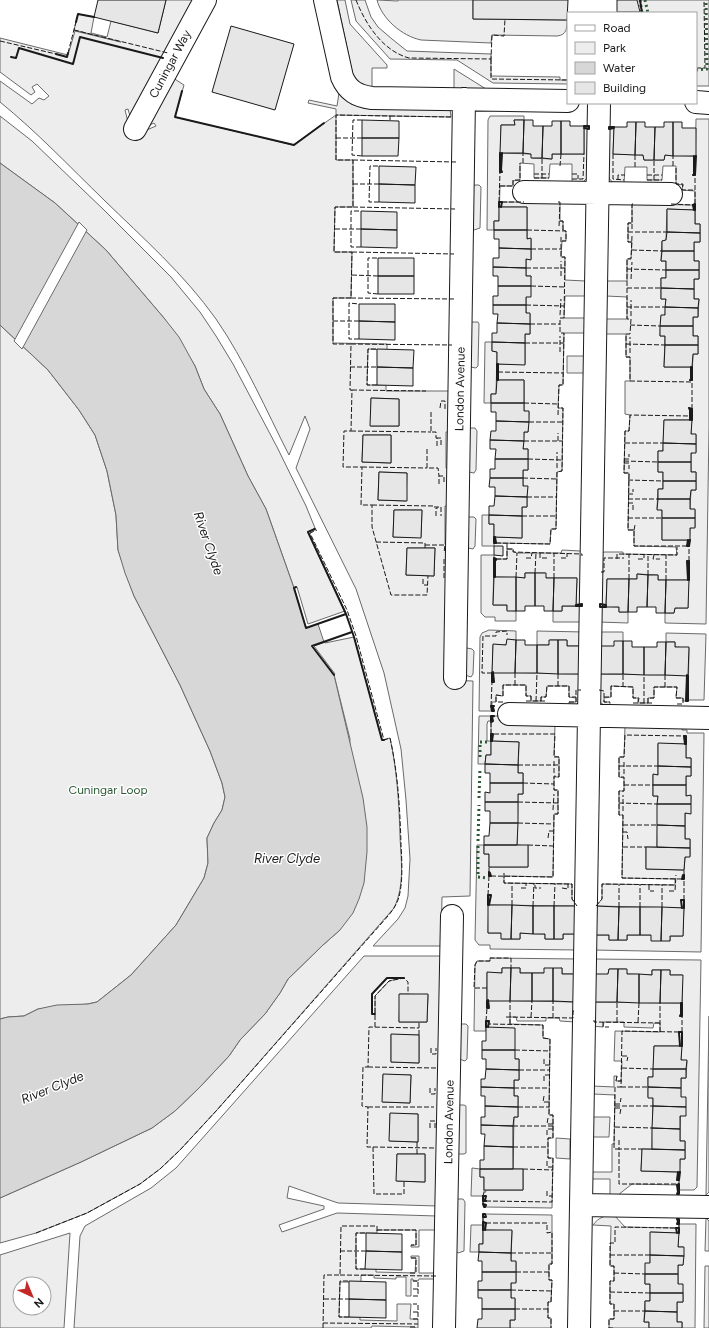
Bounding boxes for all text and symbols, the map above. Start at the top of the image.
legend [567,12,697,104]
text: Road [603,21,631,35]
street label: Cuningar Way [146,27,194,100]
text: Park [603,41,626,55]
text: Water [603,61,635,75]
text: Building [603,81,646,95]
street label: London Avenue [452,346,468,431]
water label: River Clyde [191,509,226,577]
park label: Cuningar Loop [69,783,147,797]
water label: River Clyde [254,851,320,866]
water label: River Clyde [19,1068,86,1107]
street label: London Avenue [441,1079,457,1164]
north arrow [12,1276,52,1316]
text: N [31,1295,46,1310]

